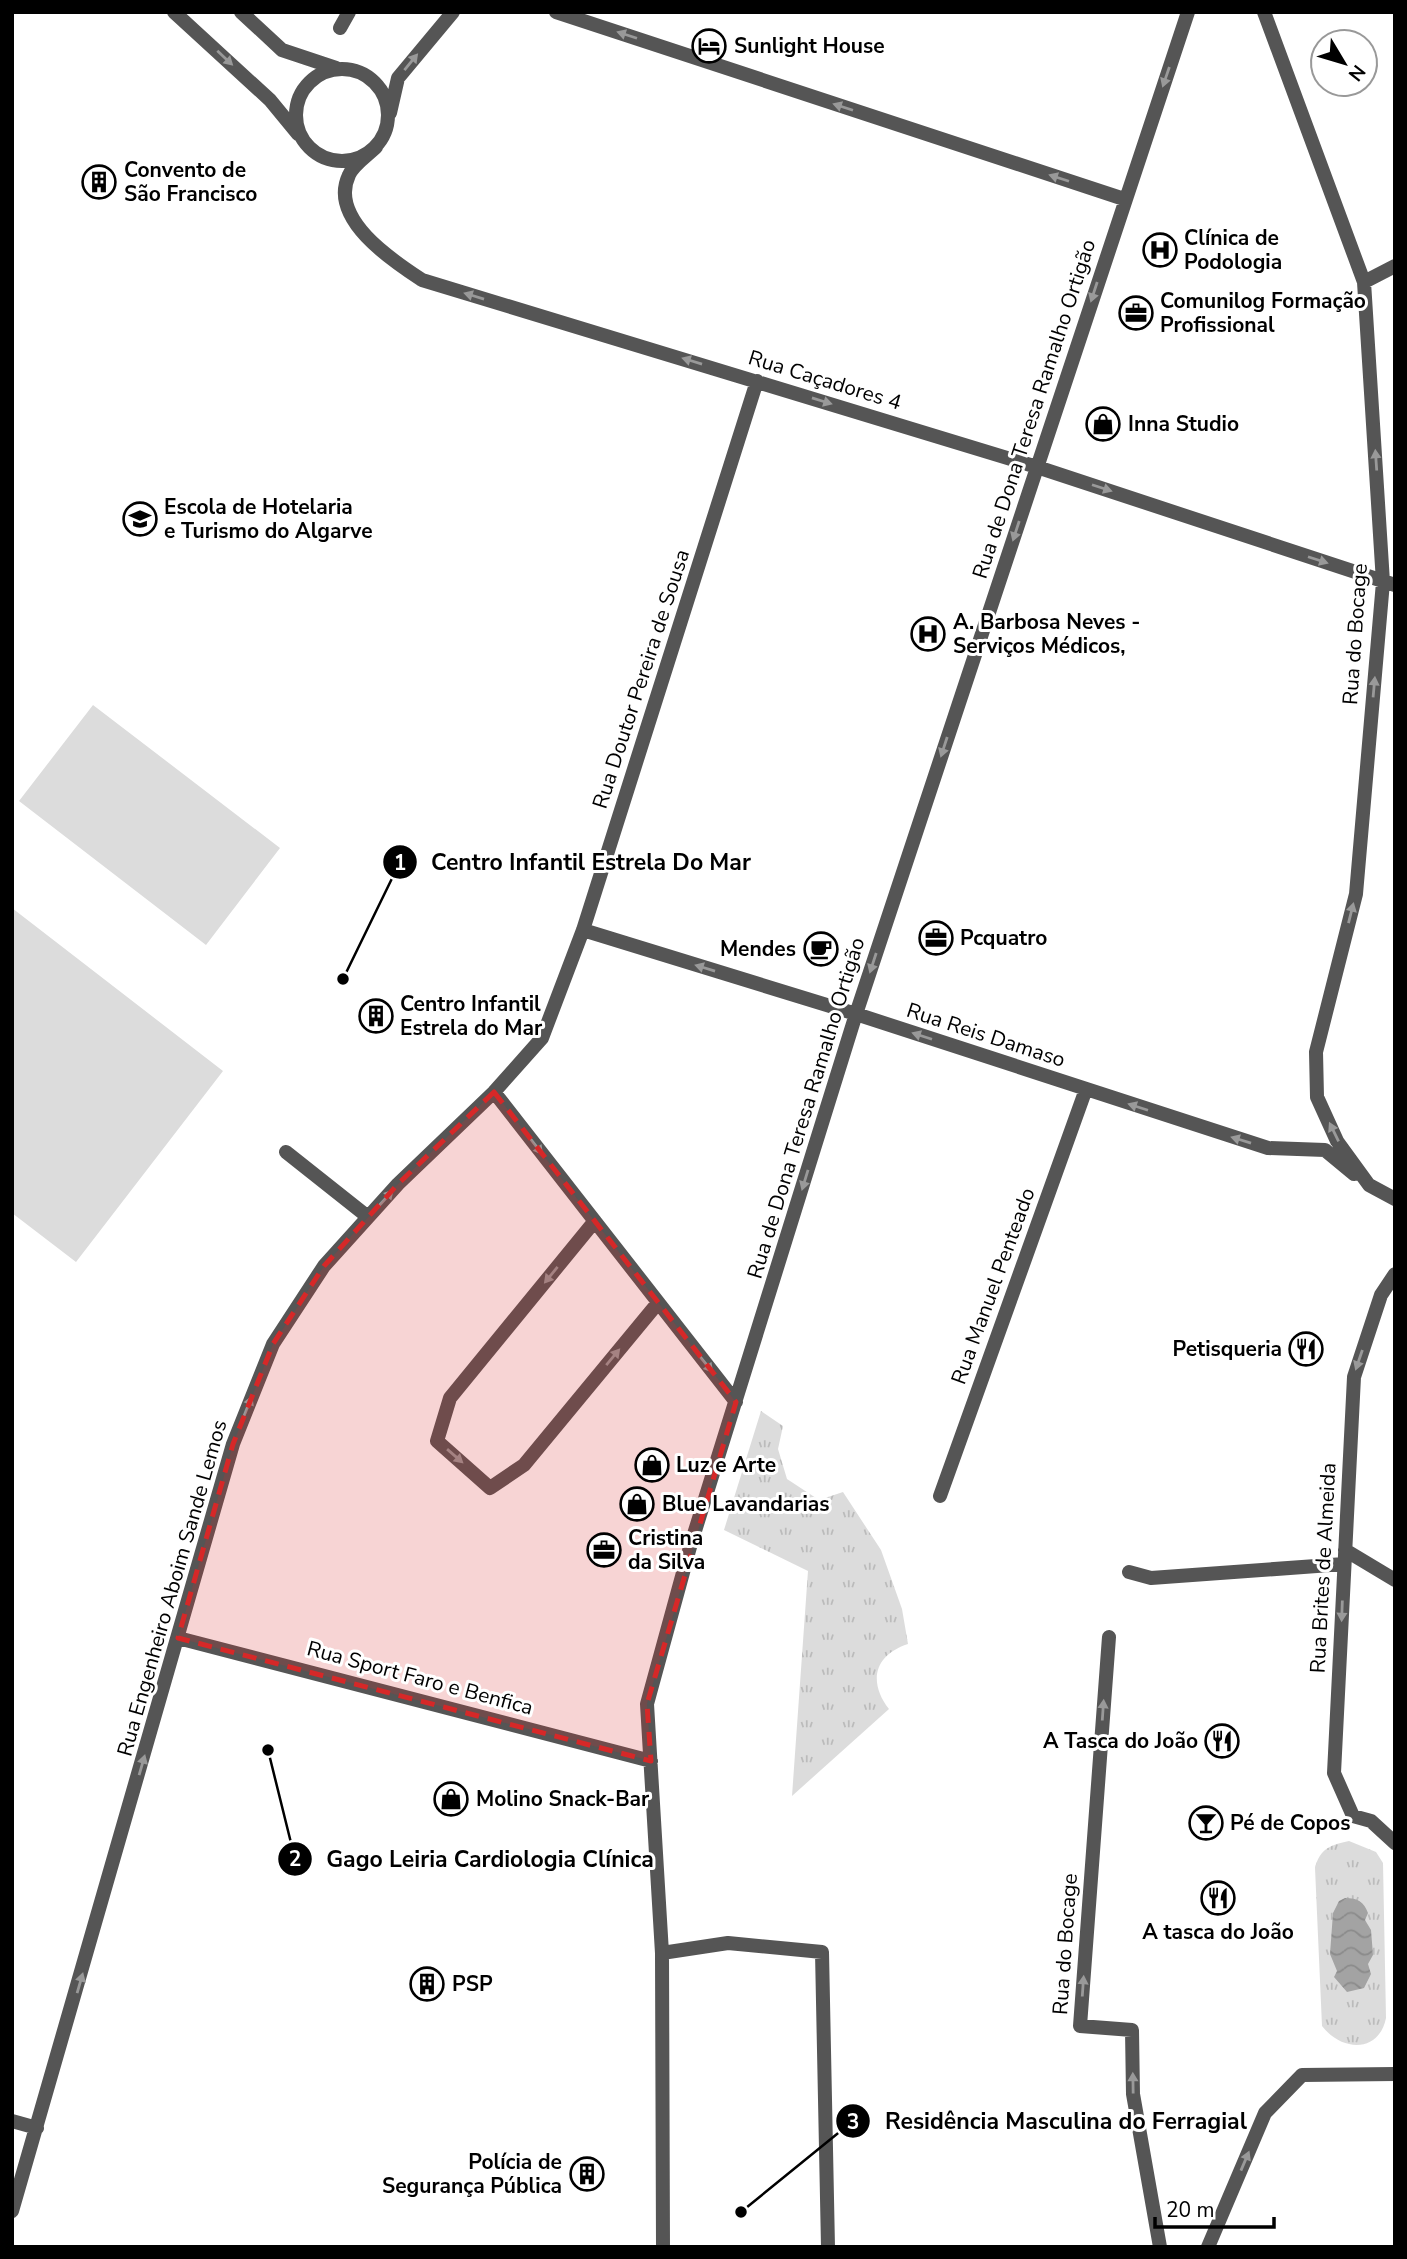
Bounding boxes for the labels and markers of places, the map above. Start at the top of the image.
hotel icon: Sunlight House [690,27,728,65]
place label: Sunlight House [734,32,885,60]
place label: Convento de São Francisco [124,156,257,208]
building icon: Convento de São Francisco [80,163,118,201]
place label: Clínica de Podologia [1184,224,1282,276]
hospital icon: Clínica de Podologia [1141,231,1179,269]
place label: Comunilog Formação Profissional [1160,287,1366,339]
office icon: Comunilog Formação Profissional [1117,294,1155,332]
shop icon: Inna Studio [1084,405,1122,443]
place label: Inna Studio [1128,410,1239,438]
place label: Escola de Hotelaria e Turismo do Algarve [164,493,373,545]
school or university icon: Escola de Hotelaria e Turismo do Algarve [121,500,159,538]
place label: A. Barbosa Neves - Serviços Médicos, [953,608,1140,660]
hospital icon: A. Barbosa Neves - Serviços Médicos, [909,615,947,653]
callout: Centro Infantil Estrela Do Mar [383,840,765,884]
office icon: Pcquatro [917,919,955,957]
place label: Pcquatro [960,924,1047,952]
cafe icon: Mendes [802,930,840,968]
place label: Mendes [720,935,796,963]
place label: Centro Infantil Estrela do Mar [400,990,543,1042]
building icon: Centro Infantil Estrela do Mar [357,997,395,1035]
restaurant icon: Petisqueria [1287,1330,1325,1368]
place label: Petisqueria [1173,1335,1282,1363]
shop icon: Luz e Arte [633,1446,671,1484]
place label: Luz e Arte [676,1451,776,1479]
shop icon: Blue Lavandarias [618,1485,656,1523]
place label: Blue Lavandarias [662,1490,830,1518]
place label: Cristina da Silva [628,1524,705,1576]
office icon: Cristina da Silva [585,1531,623,1569]
restaurant icon: A Tasca do João [1203,1722,1241,1760]
place label: A Tasca do João [1043,1727,1198,1755]
shop icon: Molino Snack-Bar [432,1780,470,1818]
place label: Molino Snack-Bar [476,1785,650,1813]
bar icon: Pé de Copos [1187,1804,1225,1842]
place label: Pé de Copos [1230,1809,1350,1837]
callout: Gago Leiria Cardiologia Clínica [278,1837,668,1881]
restaurant icon: A tasca do João [1199,1879,1237,1917]
place label: A tasca do João [1142,1918,1294,1946]
building icon: PSP [408,1965,446,2003]
place label: PSP [452,1970,493,1998]
callout: Residência Masculina do Ferragial [836,2099,1261,2143]
place label: Polícia de Segurança Pública [382,2148,562,2200]
building icon: Polícia de Segurança Pública [568,2155,606,2193]

